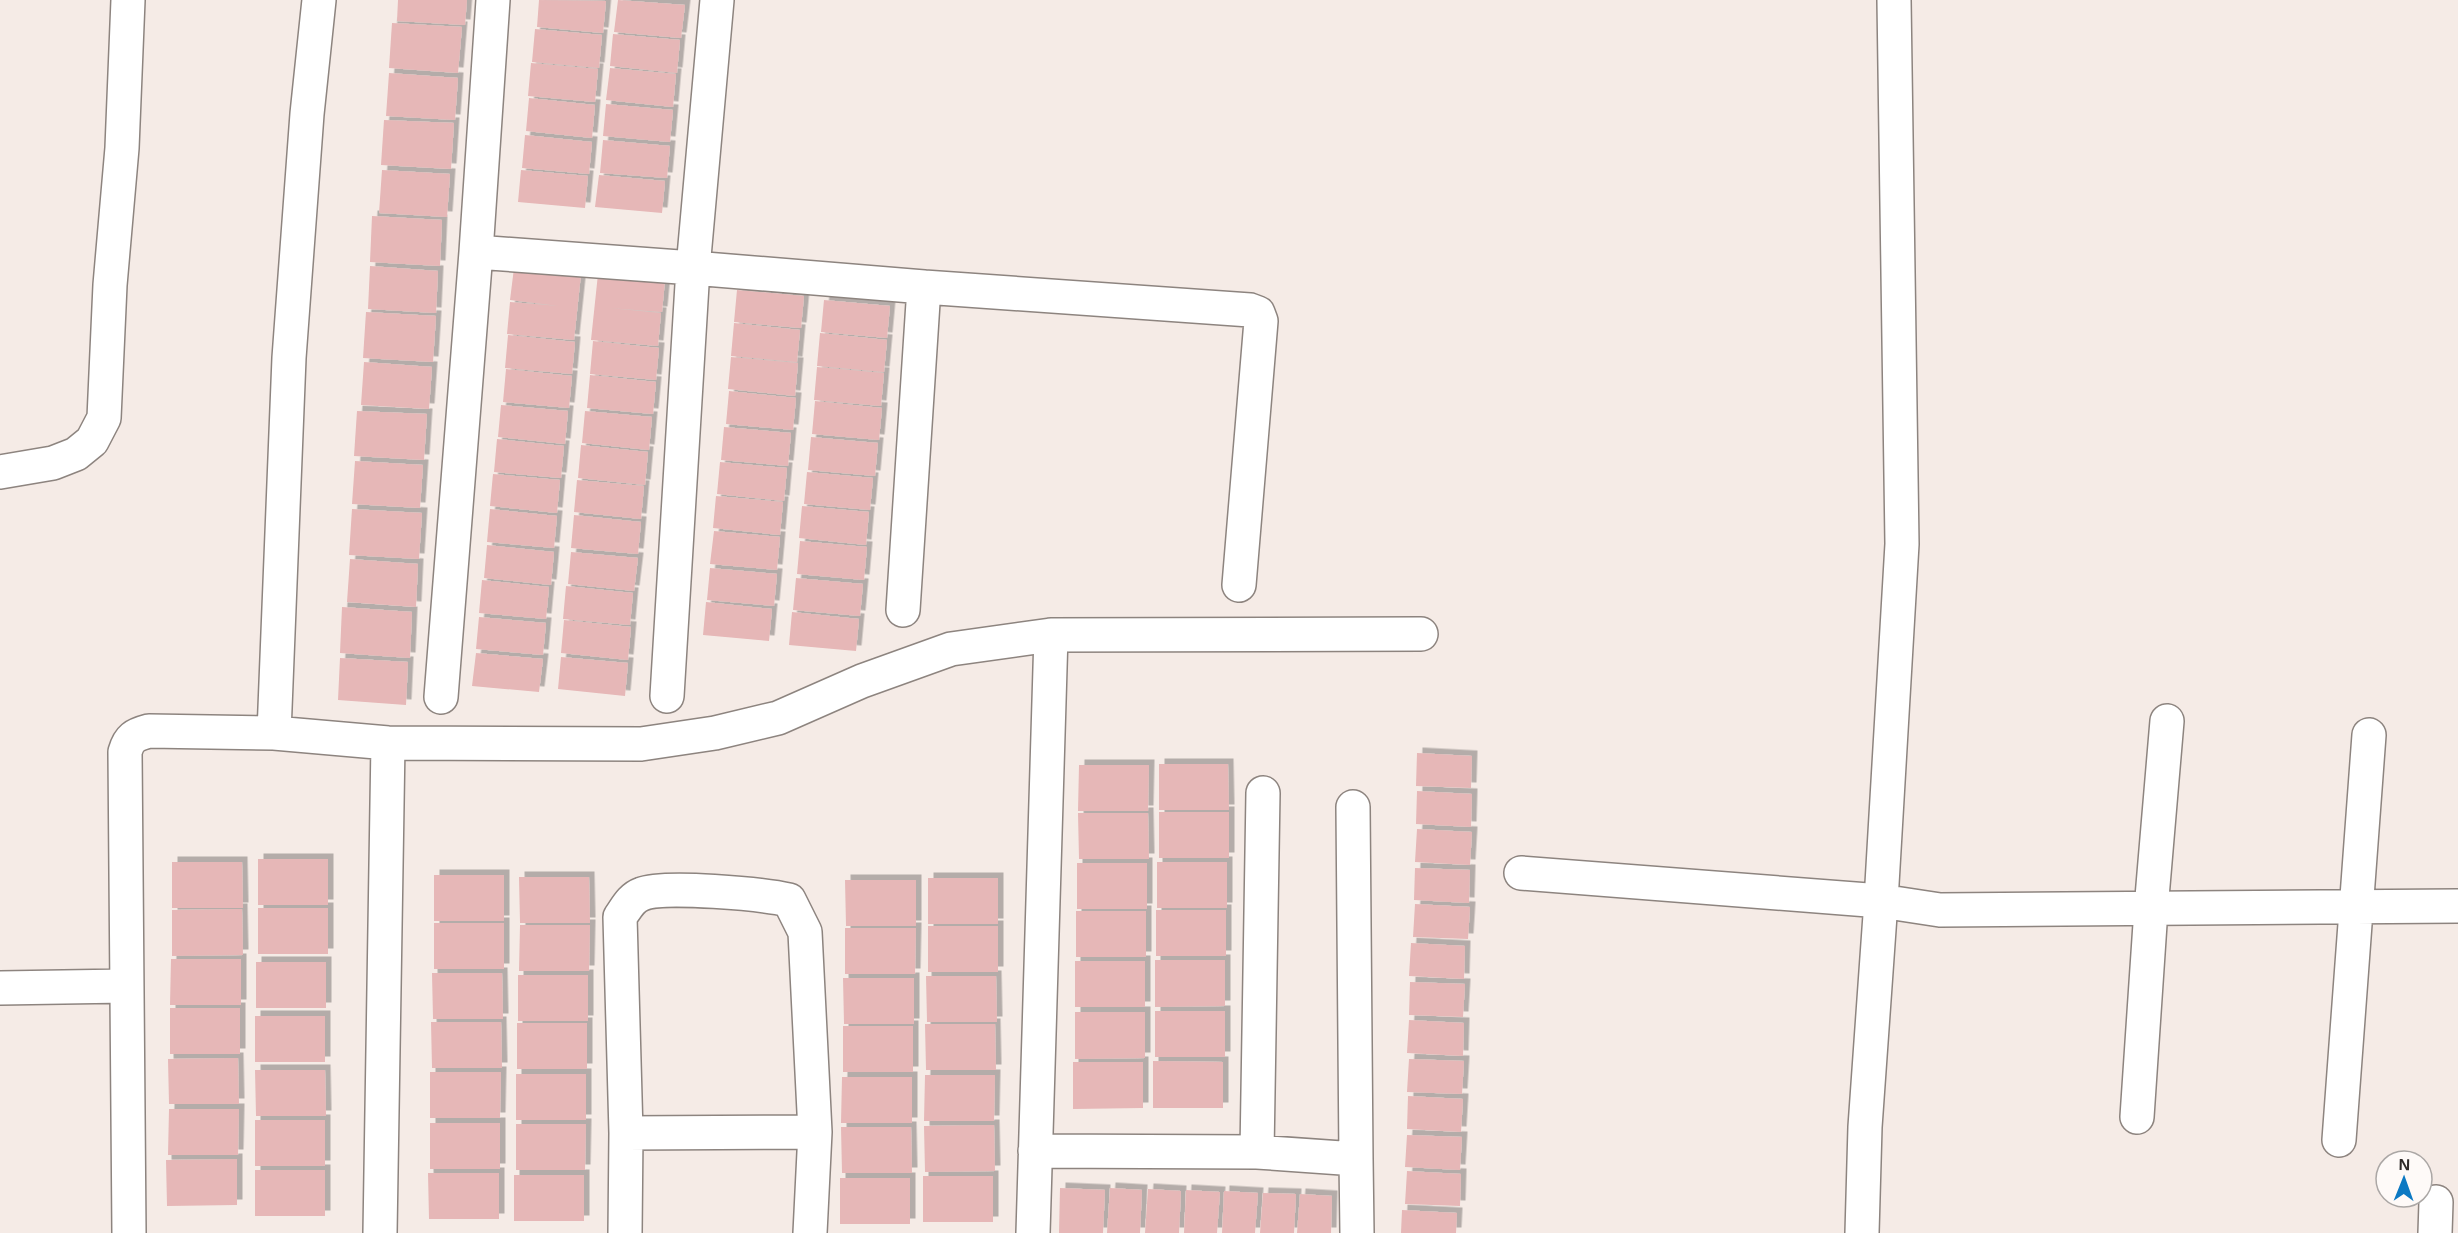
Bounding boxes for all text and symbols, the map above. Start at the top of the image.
north arrow [2374,1149,2434,1209]
text: N [2398,1156,2410,1173]

